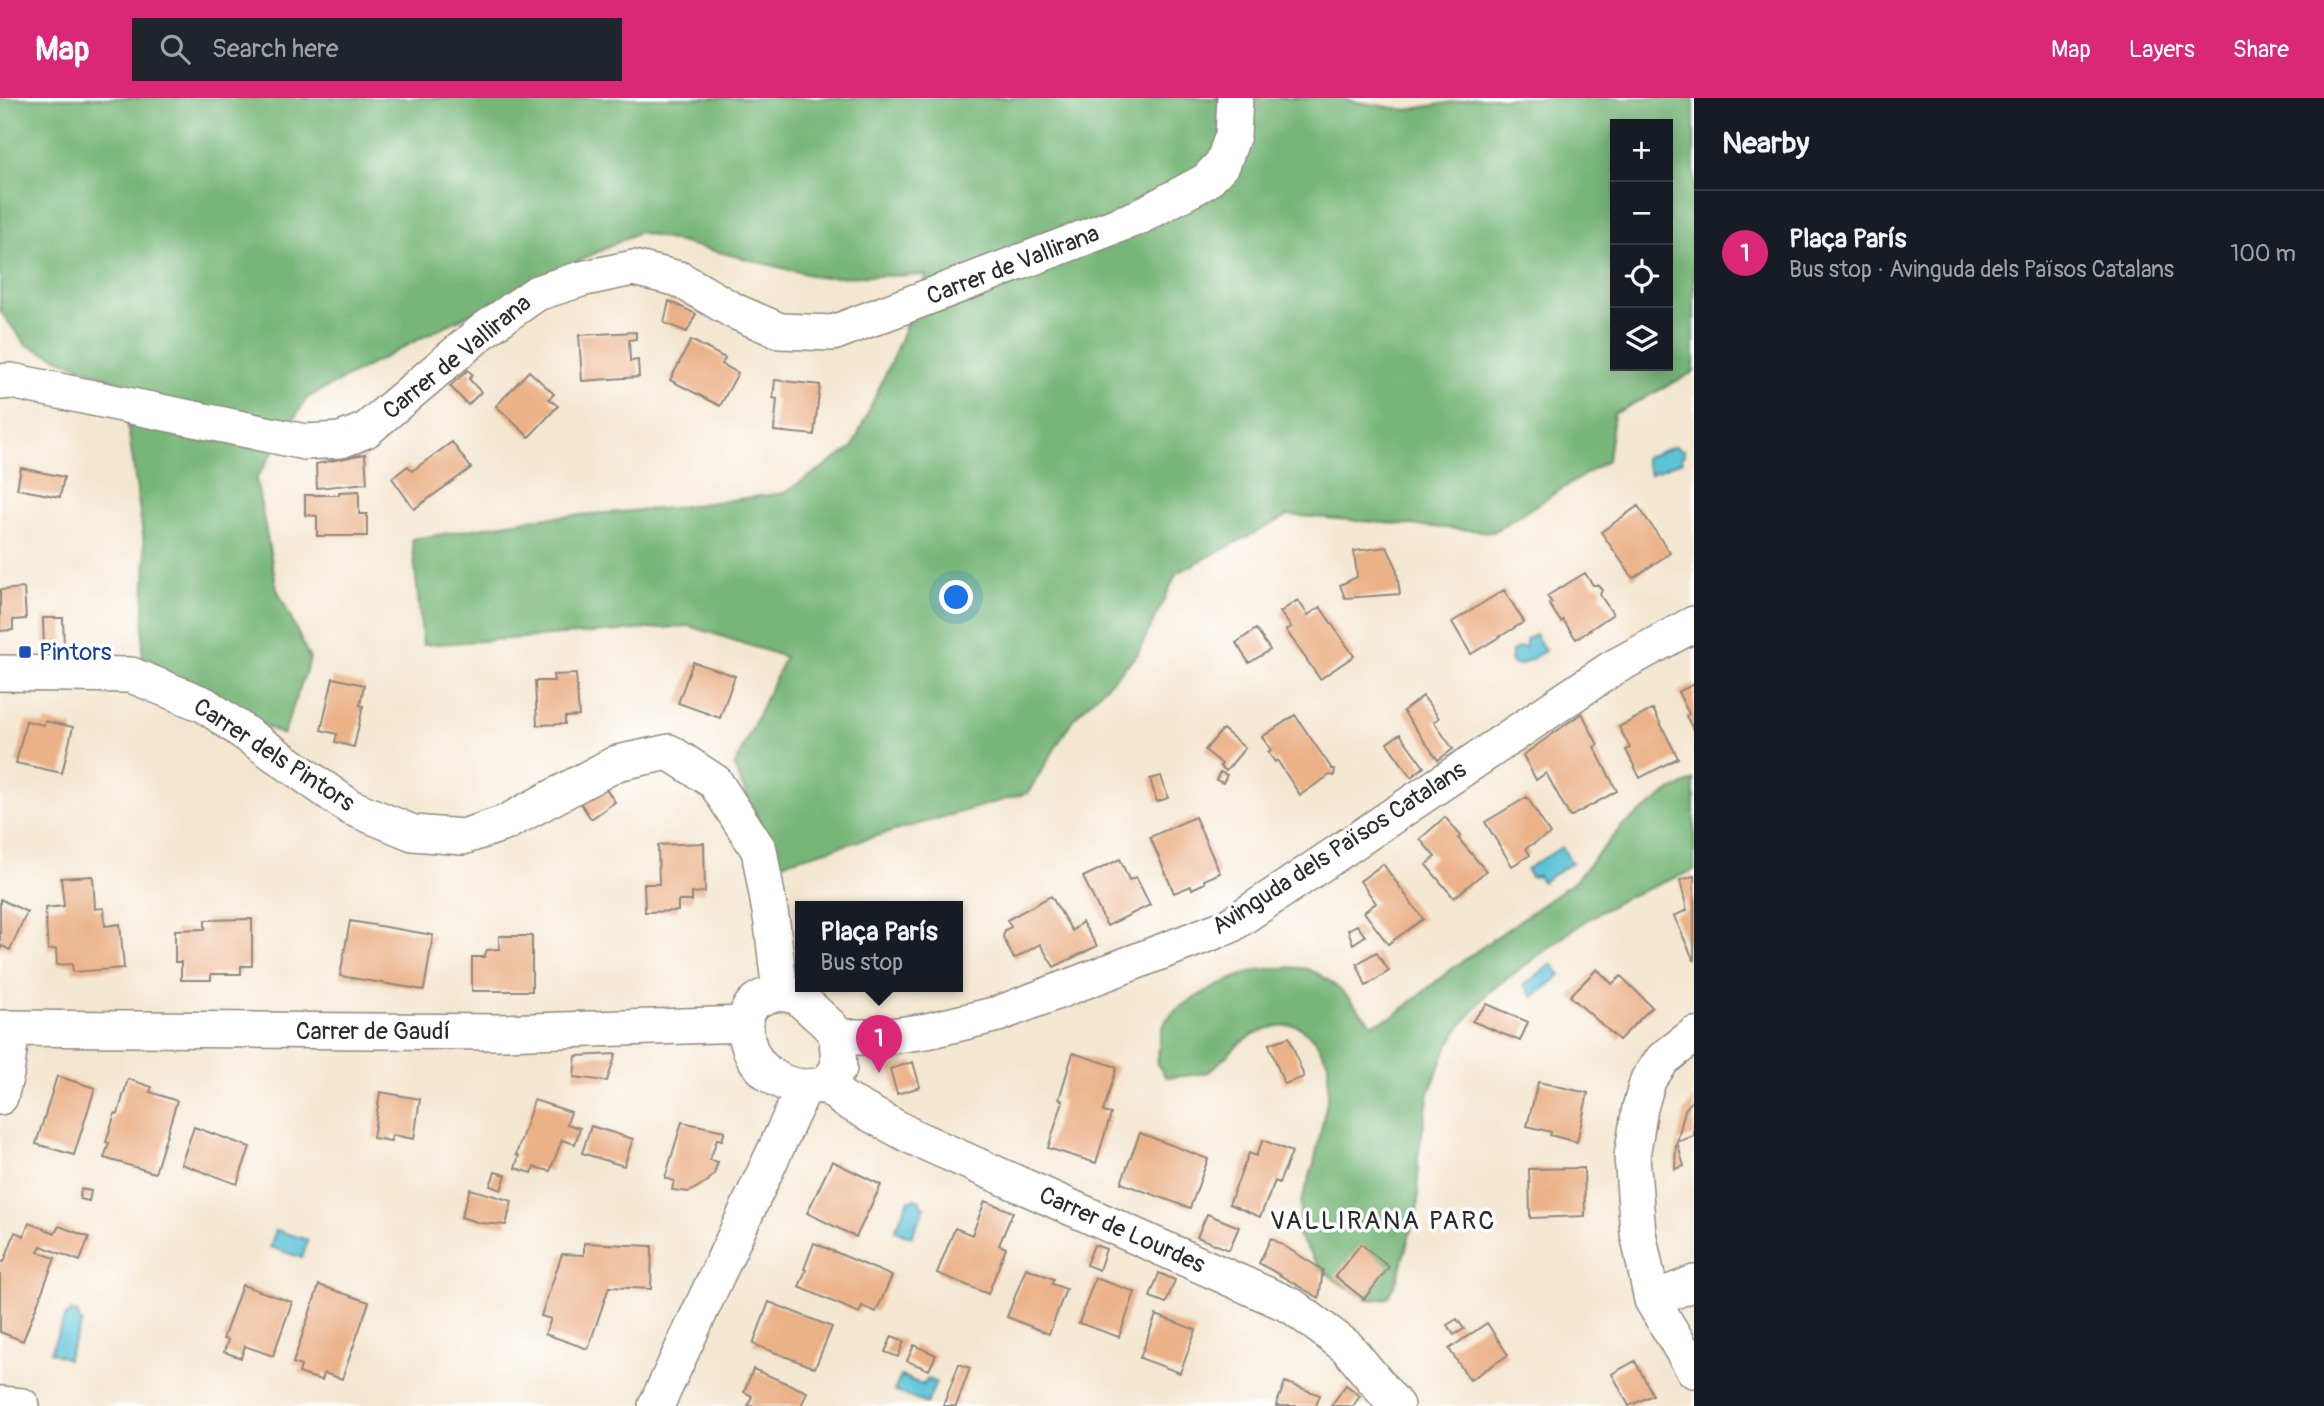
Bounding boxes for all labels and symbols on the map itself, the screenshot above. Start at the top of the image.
street label: Carrer de Vallirana [923,219,1103,311]
street label: Carrer de Vallirana [377,288,537,426]
your location [939,580,973,614]
place label: Pintors [39,638,112,667]
marker: Pintors [17,644,33,660]
street label: Carrer dels Pintors [188,692,360,818]
street label: Avinguda dels Països Catalans [1207,755,1472,941]
pin: 1 [856,1015,902,1073]
street label: Carrer de Gaudí [296,1017,450,1046]
street label: Carrer de Lourdes [1035,1180,1210,1280]
district label: VALLIRANA PARC [1270,1205,1496,1237]

